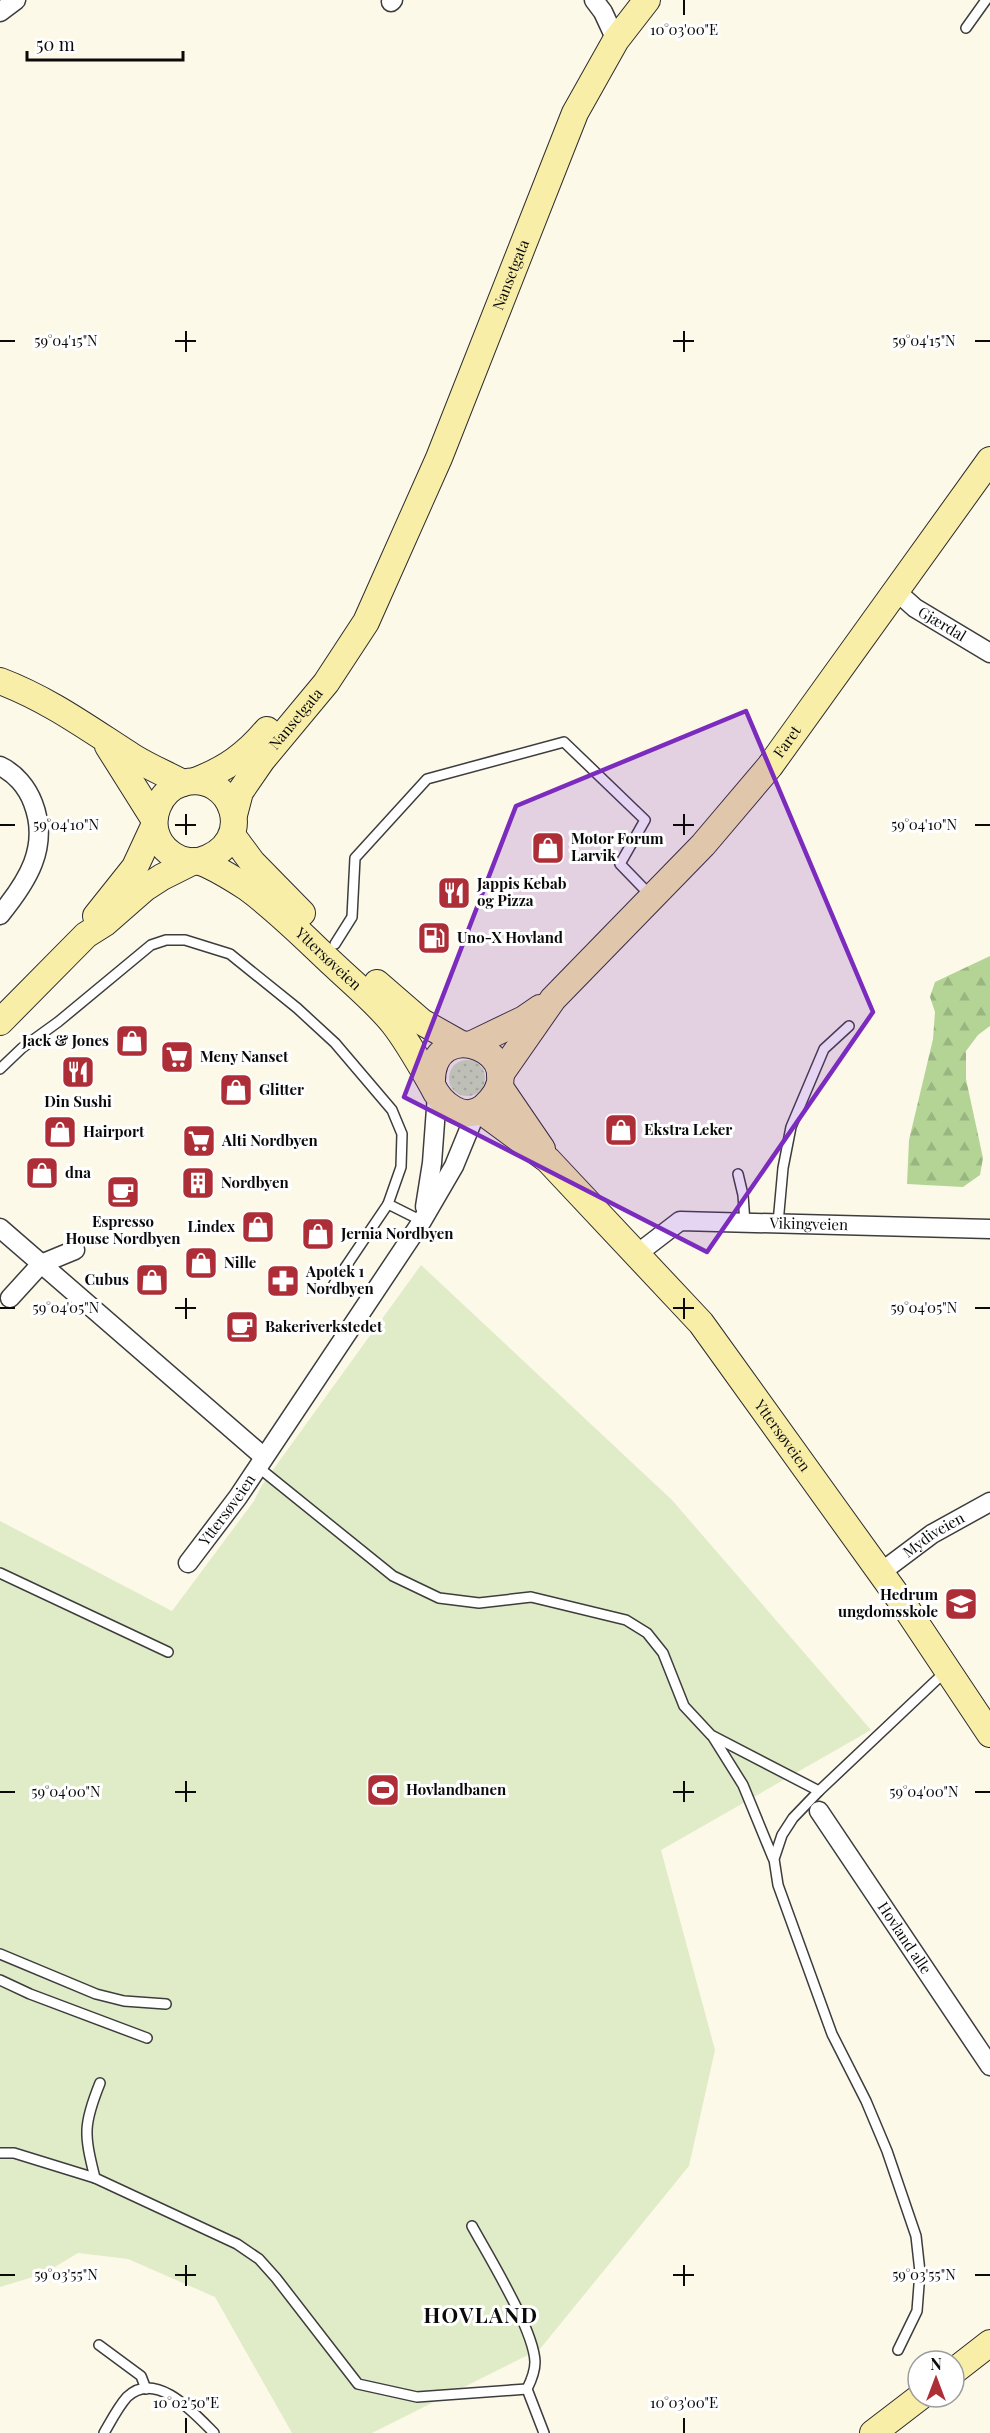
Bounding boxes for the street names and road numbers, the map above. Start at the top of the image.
street label: Nansetgata [487,236,533,313]
street label: Gjærdal [915,601,970,645]
street label: Nansetgata [264,683,327,753]
street label: Faret [768,721,805,761]
street label: Yttersøveien [291,922,366,994]
street label: Vikingveien [768,1212,848,1234]
street label: Yttersøveien [750,1395,816,1475]
street label: Yttersøveien [193,1470,259,1550]
street label: Mydiveien [899,1507,968,1561]
street label: Hovland alle [874,1898,936,1978]

